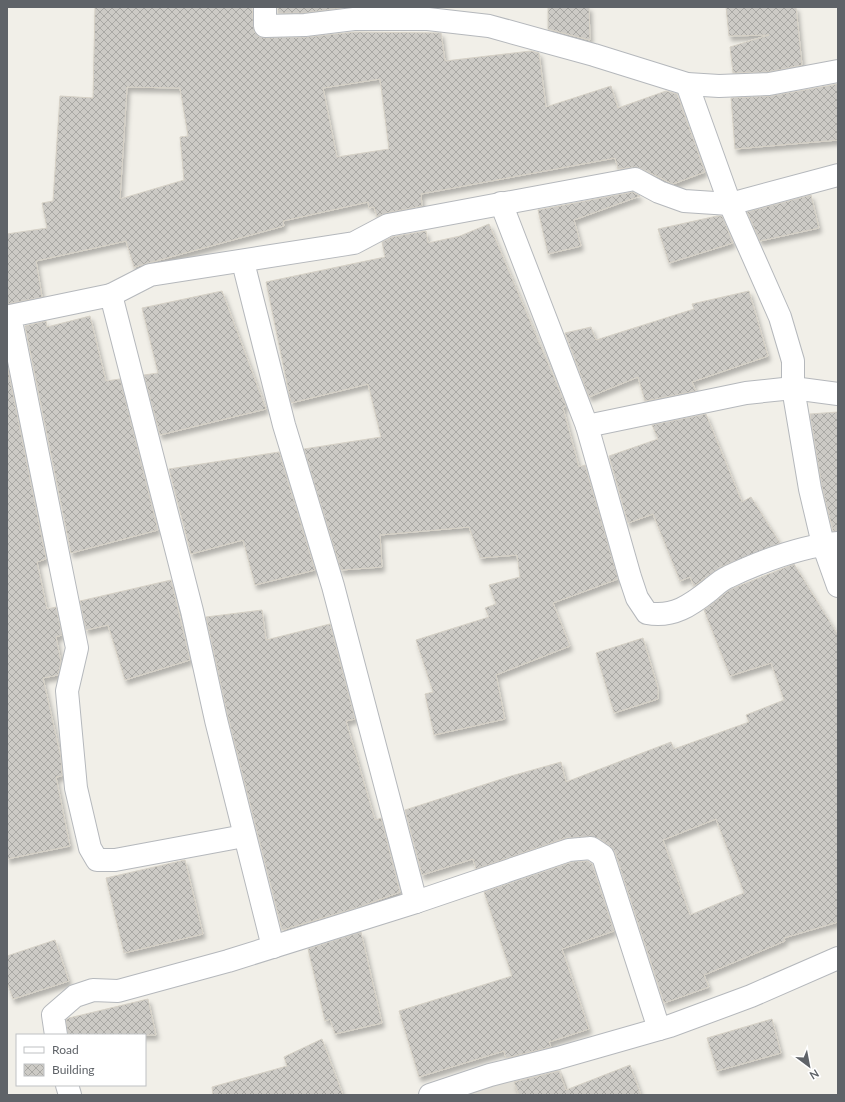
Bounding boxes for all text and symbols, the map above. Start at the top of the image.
legend [16,1034,146,1086]
text: Road [52,1042,79,1057]
north arrow [789,1046,829,1086]
text: Building [52,1062,95,1077]
text: N [808,1067,822,1083]

